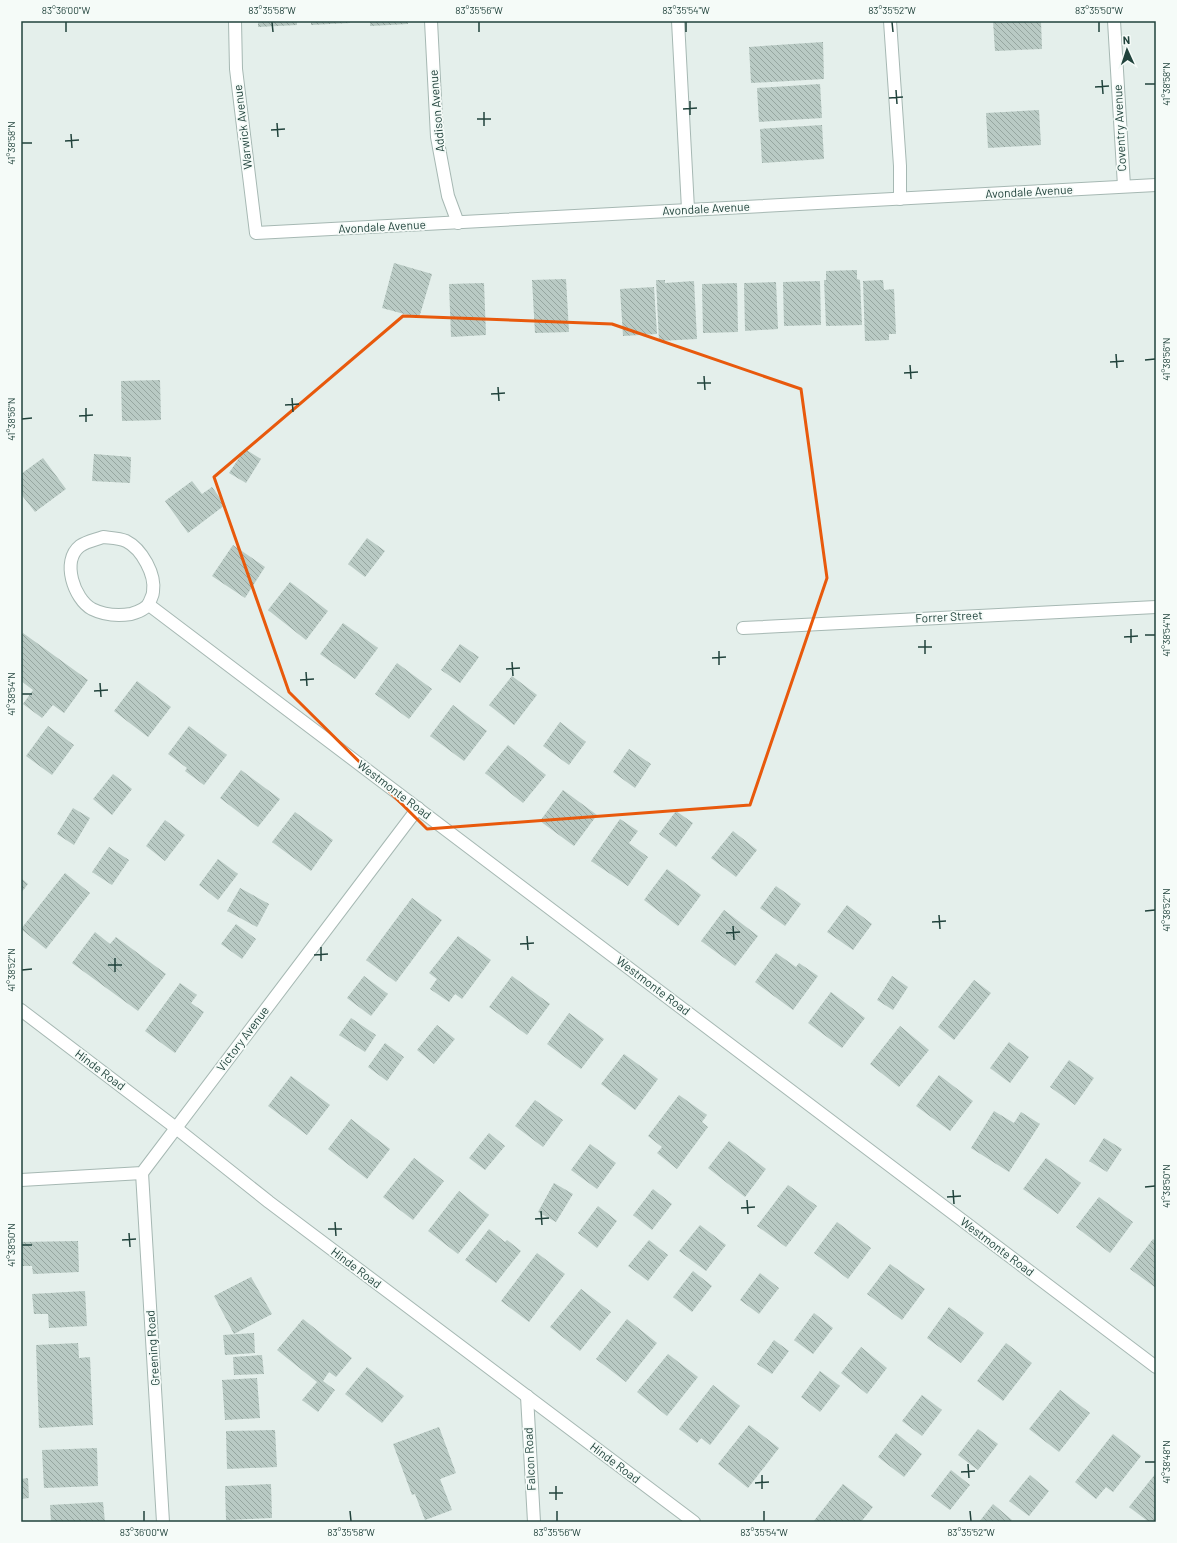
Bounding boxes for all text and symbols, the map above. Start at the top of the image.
text: 83°36'00"W [42,4,90,16]
text: 83°35'58"W [248,4,296,16]
text: 83°35'56"W [455,4,503,16]
text: 83°35'54"W [662,4,710,16]
text: 83°35'52"W [868,4,916,16]
text: 83°35'50"W [1075,4,1123,16]
north arrow [1107,30,1147,70]
text: N [1122,33,1130,46]
text: 41°38'58"N [1160,62,1172,106]
street label: Addison Avenue [425,69,447,153]
street label: Warwick Avenue [230,84,254,170]
street label: Coventry Avenue [1110,84,1128,172]
text: 41°38'58"N [5,121,17,165]
street label: Avondale Avenue [985,182,1073,200]
street label: Avondale Avenue [662,199,750,217]
street label: Avondale Avenue [338,217,426,235]
text: 41°38'56"N [1160,337,1172,381]
text: 41°38'56"N [5,397,17,441]
street label: Forrer Street [915,607,983,625]
text: 41°38'54"N [1160,613,1172,657]
text: 41°38'54"N [5,672,17,716]
street label: Westmonte Road [355,757,434,821]
text: 41°38'52"N [1160,888,1172,932]
text: 41°38'52"N [5,948,17,992]
street label: Westmonte Road [614,953,693,1017]
street label: Victory Avenue [213,1003,271,1074]
street label: Hinde Road [73,1046,128,1093]
text: 41°38'50"N [1160,1164,1172,1208]
street label: Westmonte Road [958,1214,1037,1278]
text: 41°38'50"N [5,1223,17,1267]
street label: Hinde Road [329,1244,384,1291]
street label: Greening Road [142,1310,162,1386]
street label: Falcon Road [520,1427,538,1491]
street label: Hinde Road [588,1439,643,1486]
text: 41°38'48"N [1160,1440,1172,1484]
text: 83°36'00"W [120,1526,168,1538]
text: 83°35'58"W [327,1526,375,1538]
text: 83°35'56"W [533,1526,581,1538]
text: 83°35'54"W [740,1526,788,1538]
text: 83°35'52"W [947,1526,995,1538]

